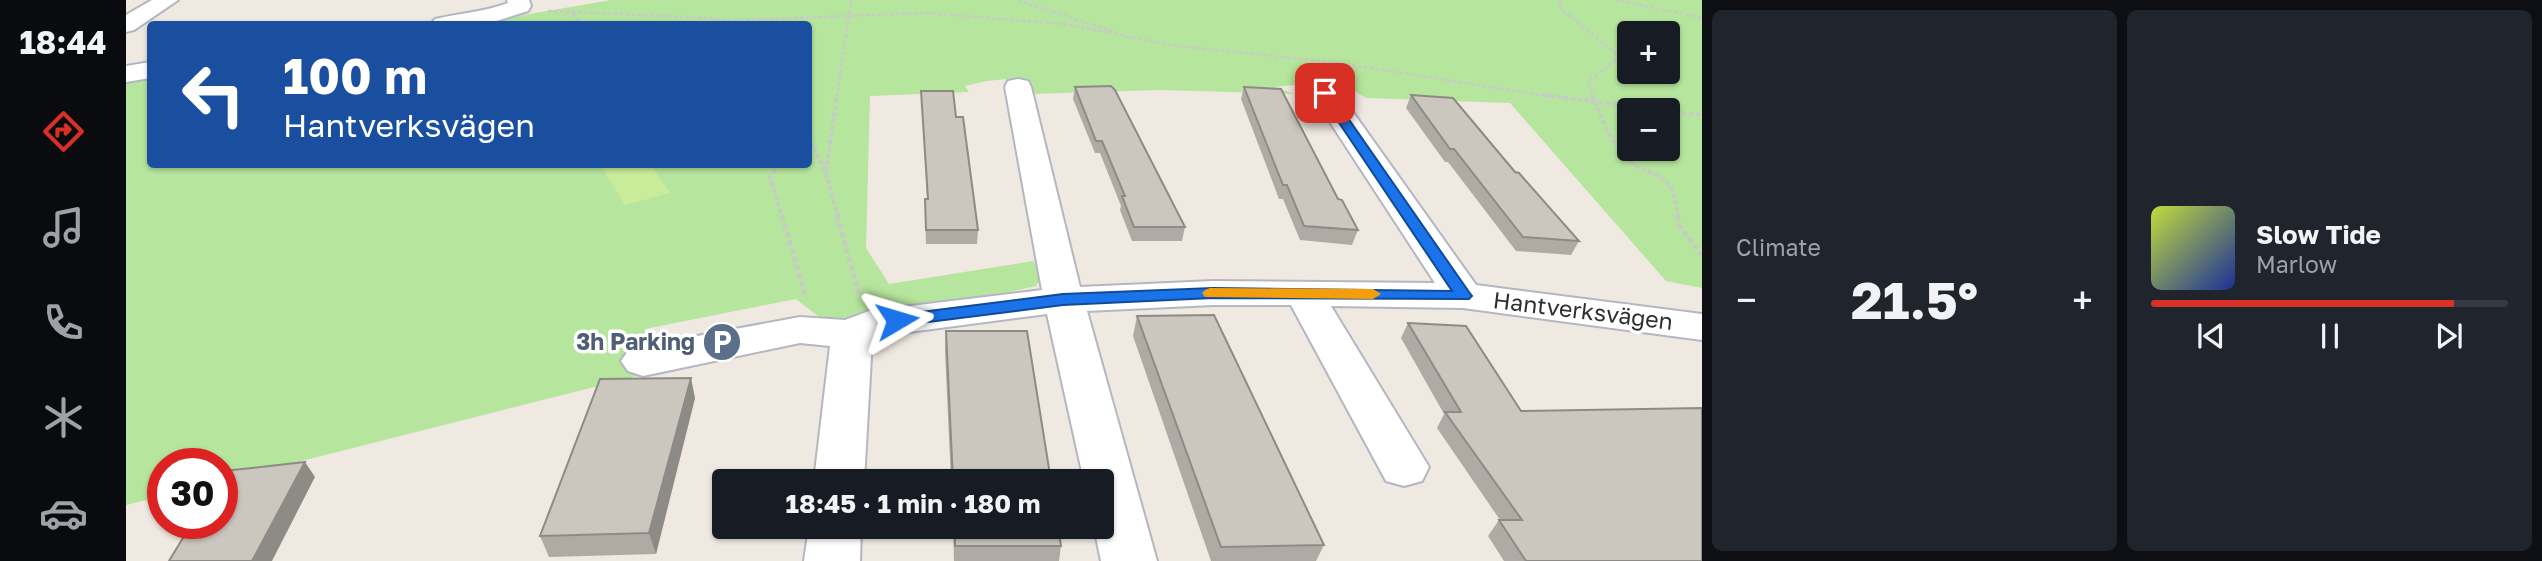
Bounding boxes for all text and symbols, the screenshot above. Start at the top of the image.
map controls [1617,21,1680,161]
button: + [1617,21,1680,84]
text: 18:44 [19,23,107,61]
text: 100 m [283,46,427,105]
icon: left [168,49,259,140]
pin [1295,63,1355,123]
icon: arrive [1306,74,1344,112]
button: − [1617,98,1680,161]
text: Hantverksvägen [283,106,535,144]
icon: directions [39,107,88,156]
icon: music [39,203,88,252]
text: Slow Tide [2256,219,2381,250]
text: Climate [1736,233,1821,261]
text: Marlow [2256,250,2337,278]
text: 21.5° [1851,268,1978,330]
text: − [1736,277,1757,322]
text: + [2072,277,2093,322]
position arrow [860,283,934,357]
street label: Hantverksvägen [1492,285,1675,335]
icon: phone [39,298,88,347]
icon: previous [2192,317,2230,355]
icon: pause [2311,317,2349,355]
icon: next [2430,317,2468,355]
parking icon: 3h Parking [701,321,743,363]
place label: 3h Parking [576,327,695,355]
icon: climate [39,393,88,442]
speed limit sign: 30 [147,448,238,539]
text: 18:45 · 1 min · 180 m [786,488,1040,519]
icon: car [39,489,88,538]

